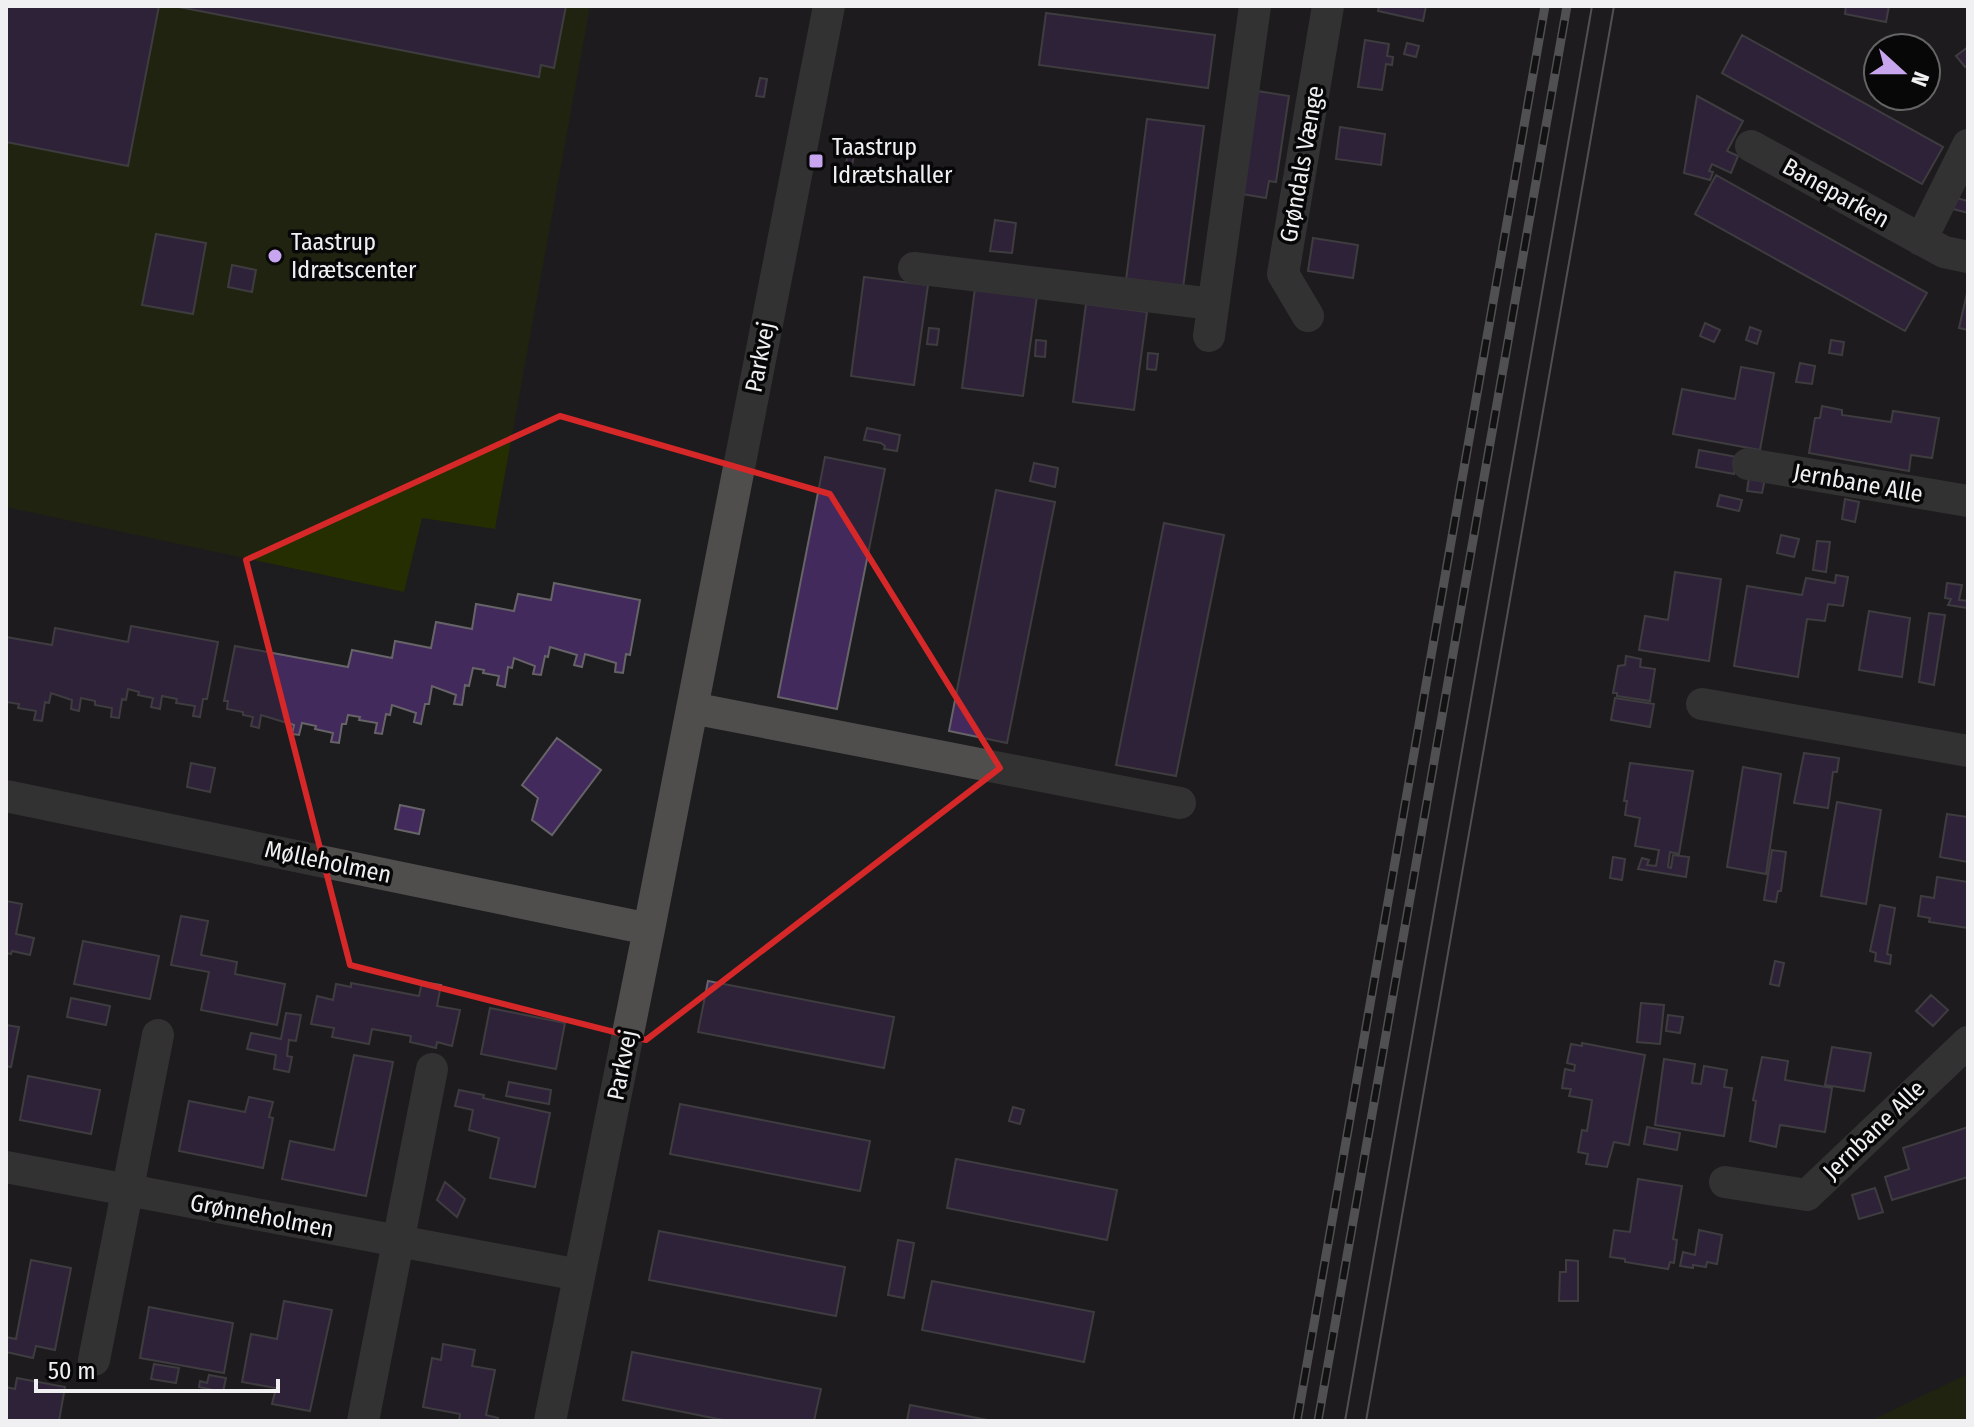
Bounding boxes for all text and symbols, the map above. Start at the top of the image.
north arrow [1862,32,1942,112]
text: N [1905,68,1935,90]
street label: Grøndals Vænge [1274,84,1330,244]
place label: Taastrup Idrætshaller [832,133,953,189]
marker: Taastrup Idrætshaller [807,152,825,170]
street label: Baneparken [1778,152,1894,234]
place label: Taastrup Idrætscenter [291,228,417,284]
marker: Taastrup Idrætscenter [266,247,284,265]
street label: Parkvej [739,319,781,395]
street label: Jernbane Alle [1791,458,1925,508]
street label: Mølleholmen [262,835,394,889]
street label: Parkvej [601,1027,643,1103]
street label: Jernbane Alle [1817,1074,1931,1186]
street label: Grønneholmen [188,1188,336,1244]
scale bar [36,1343,278,1393]
text: 50 m [48,1357,96,1385]

